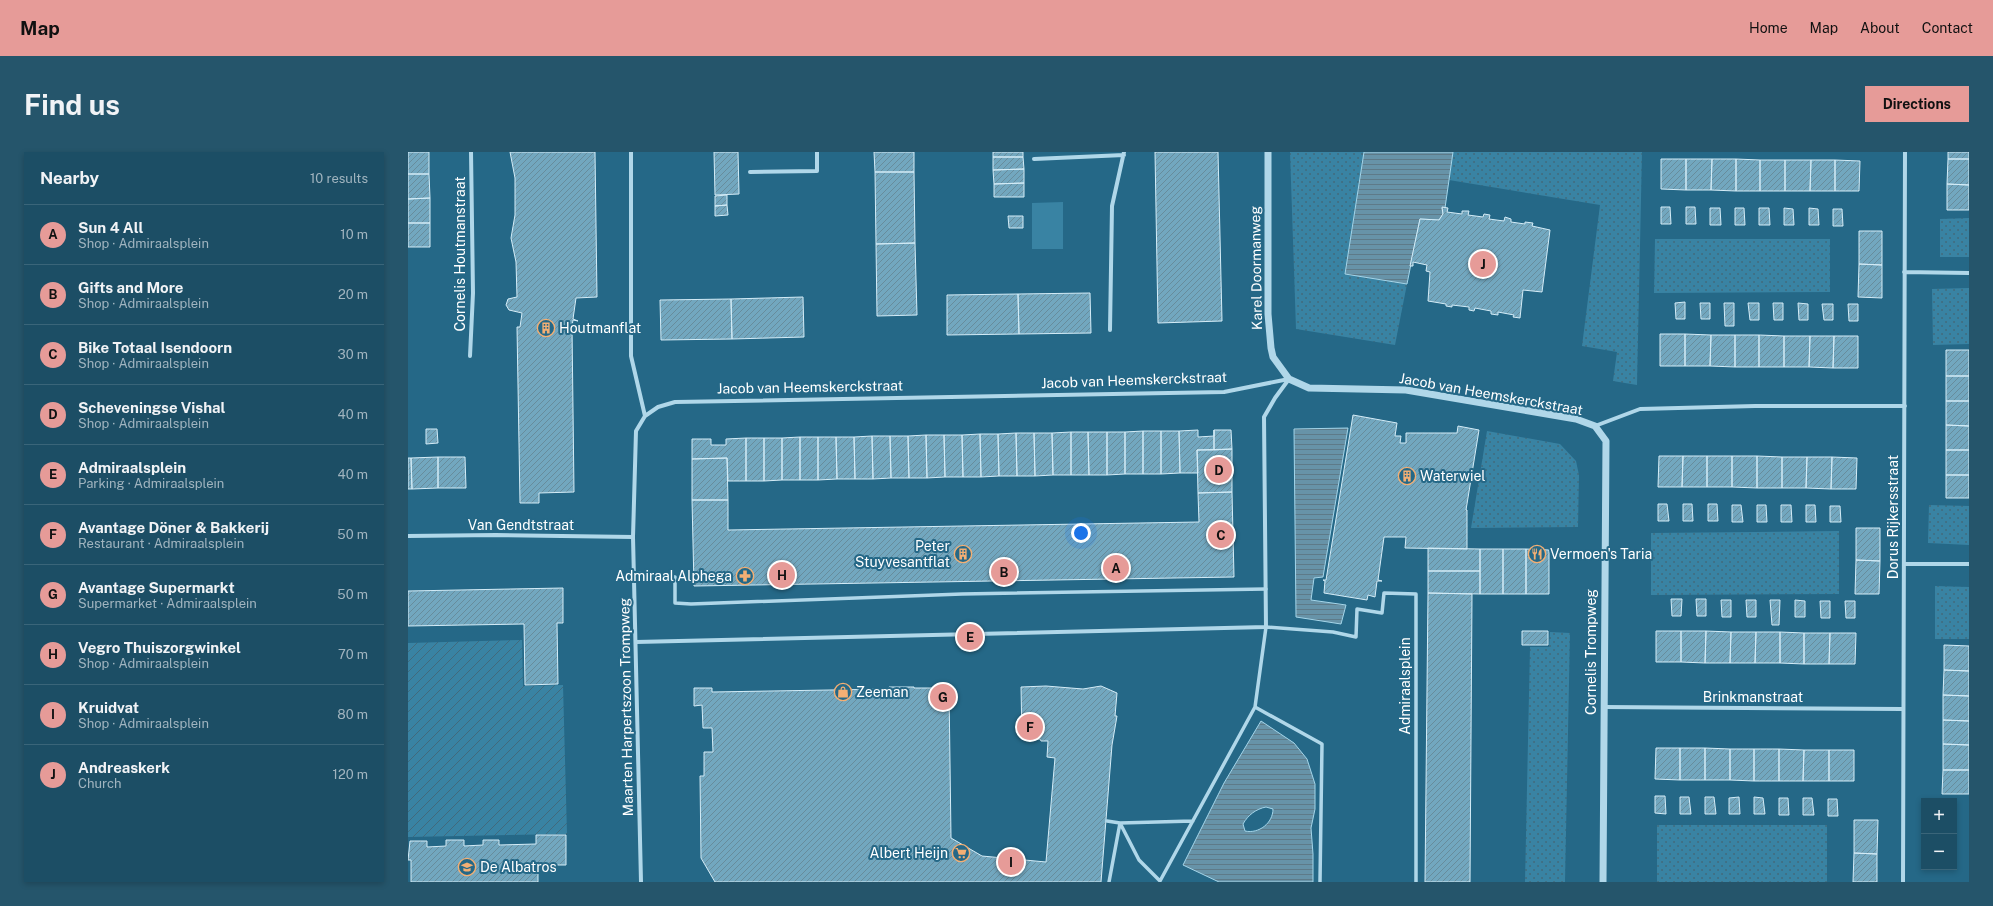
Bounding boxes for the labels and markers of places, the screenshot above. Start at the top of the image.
pin: J [1470,249,1496,279]
building icon: Houtmanflat [536,318,556,338]
place label: Houtmanflat [559,320,641,336]
pin: D [1206,455,1232,485]
building icon: Waterwiel [1397,466,1417,486]
place label: Waterwiel [1420,468,1486,484]
pin: C [1208,520,1234,550]
place label: Peter Stuyvesantflat [855,538,950,570]
building icon: Peter Stuyvesantflat [953,544,973,564]
restaurant icon: Vermoen's Taria [1527,544,1547,564]
place label: Vermoen's Taria [1550,546,1652,562]
pin: A [1103,553,1129,583]
pin: B [991,557,1017,587]
pin: H [769,560,795,590]
pharmacy icon: Admiraal Alphega [735,566,755,586]
place label: Admiraal Alphega [615,568,732,584]
pin: E [957,622,983,652]
shop icon: Zeeman [833,682,853,702]
pin: G [930,682,956,712]
place label: Zeeman [856,684,908,700]
pin: F [1017,712,1043,742]
supermarket icon: Albert Heijn [951,843,971,863]
place label: Albert Heijn [870,845,948,861]
pin: I [998,847,1024,877]
school or university icon: De Albatros [457,857,477,877]
place label: De Albatros [480,859,557,875]

